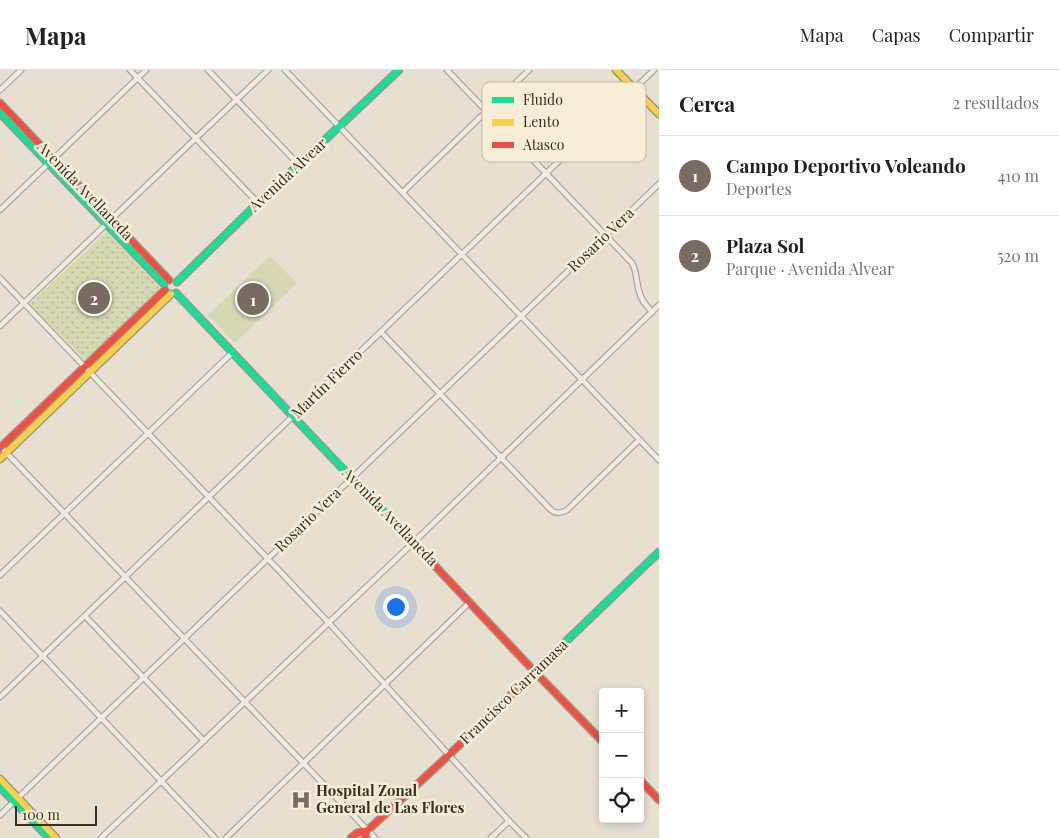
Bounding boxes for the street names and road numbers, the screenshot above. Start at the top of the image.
street label: Avenida Alvear [243,133,331,216]
street label: Avenida Avellaneda [33,136,138,244]
street label: Rosario Vera [563,202,638,276]
street label: Martín Fierro [287,344,366,422]
street label: Avenida Avellaneda [338,462,443,570]
street label: Rosario Vera [270,482,345,556]
street label: Francisco Carramasa [455,634,572,748]

